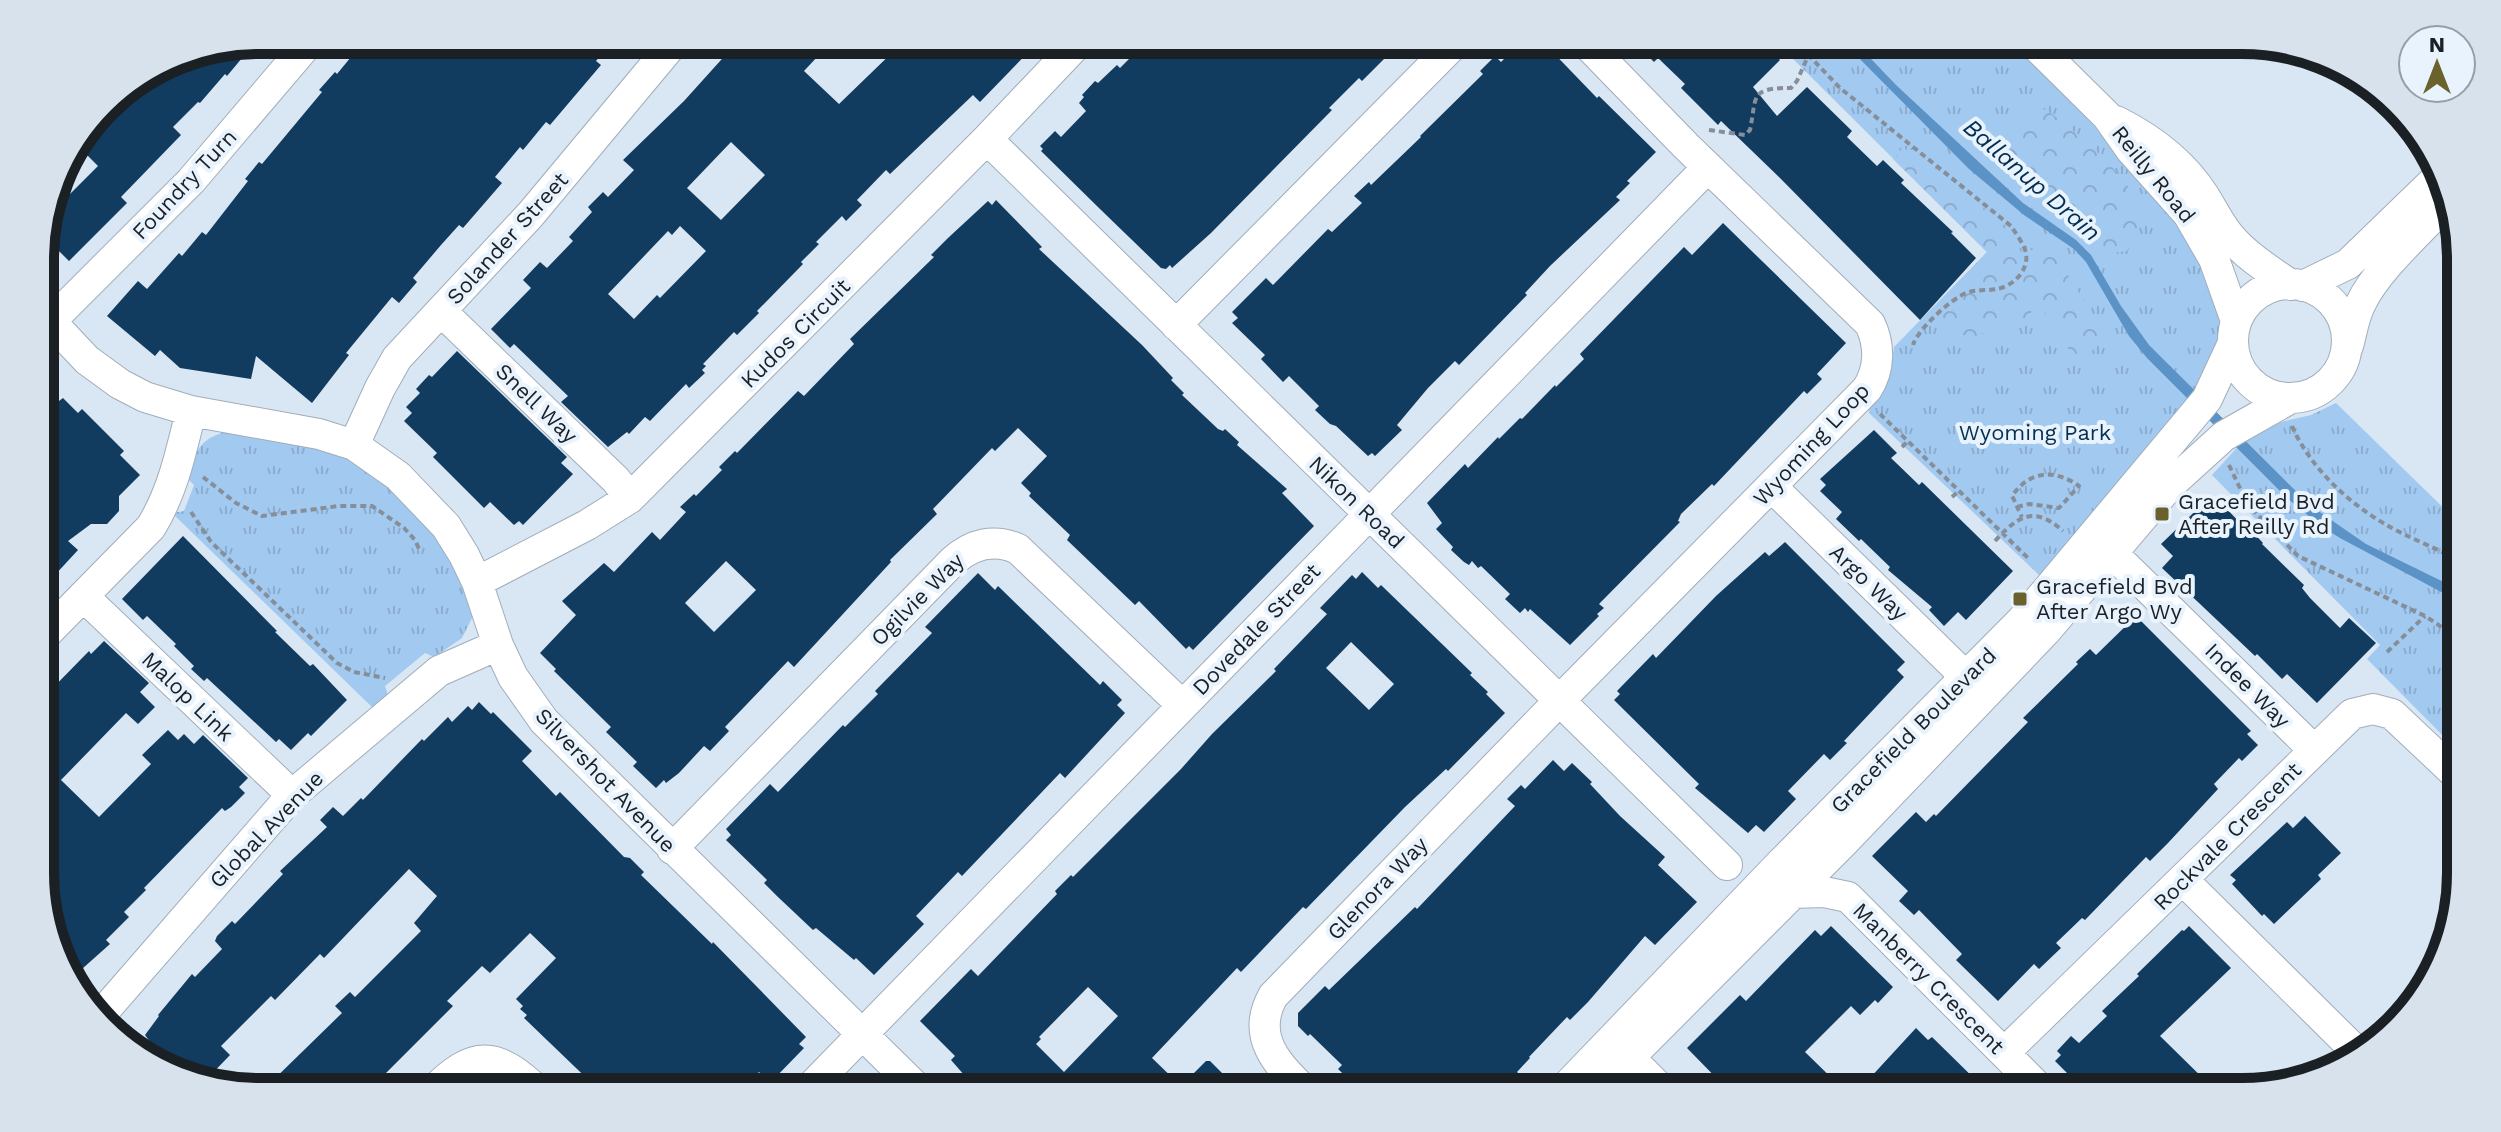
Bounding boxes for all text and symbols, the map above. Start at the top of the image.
north arrow [2397,24,2477,104]
text: N [2429,32,2445,57]
water label: Ballanup Drain [1958,113,2106,247]
street label: Reilly Road [2107,121,2200,228]
street label: Foundry Turn [127,124,242,244]
street label: Solander Street [442,167,573,309]
street label: Kudos Circuit [736,274,855,393]
street label: Snell Way [491,358,583,449]
street label: Wyoming Loop [1748,378,1875,511]
park label: Wyoming Park [1959,420,2111,445]
street label: Nikon Road [1304,451,1409,554]
place label: Gracefield Bvd After Reilly Rd [2178,489,2335,539]
marker: Gracefield Bvd After Reilly Rd [2153,505,2171,523]
street label: Argo Way [1825,539,1913,626]
street label: Ogilvie Way [866,547,969,651]
street label: Dovedale Street [1187,559,1325,700]
place label: Gracefield Bvd After Argo Wy [2036,574,2193,624]
marker: Gracefield Bvd After Argo Wy [2011,590,2029,608]
street label: Indee Way [2200,638,2296,733]
street label: Gracefield Boulevard [1826,643,2001,818]
street label: Malop Link [137,647,239,746]
street label: Silvershot Avenue [530,703,681,858]
street label: Rockvale Crescent [2148,757,2306,915]
street label: Global Avenue [204,766,328,893]
street label: Glenora Way [1322,831,1433,945]
street label: Manberry Crescent [1848,898,2009,1059]

